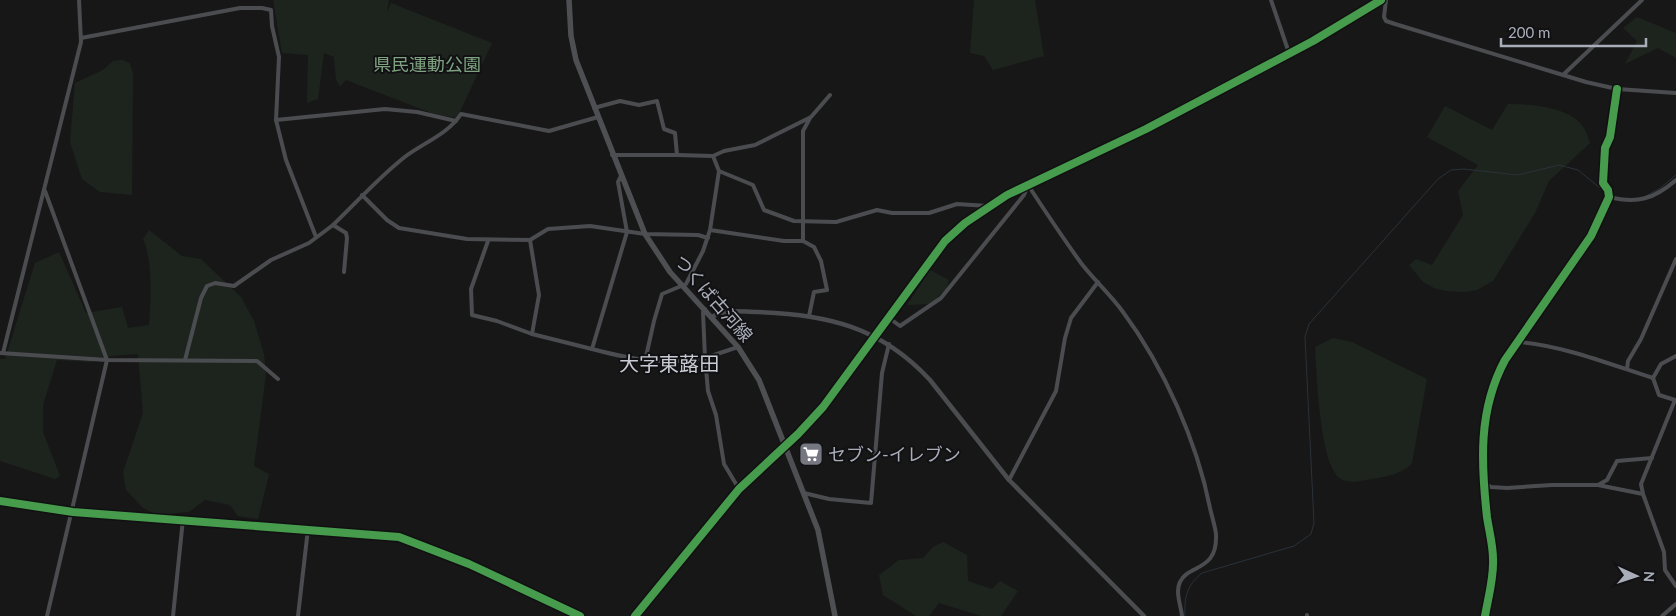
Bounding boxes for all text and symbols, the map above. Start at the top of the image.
scale bar [1501,15,1646,47]
text: 200 m [1508,23,1550,41]
park label: 県民運動公園 [373,53,481,75]
street label: つくば古河線 [670,250,758,346]
district label: 大字東蕗田 [619,351,719,375]
supermarket icon: セブン-イレブン [798,441,824,467]
place label: セブン-イレブン [828,443,961,465]
north arrow [1611,551,1661,601]
text: N [1641,571,1658,583]

